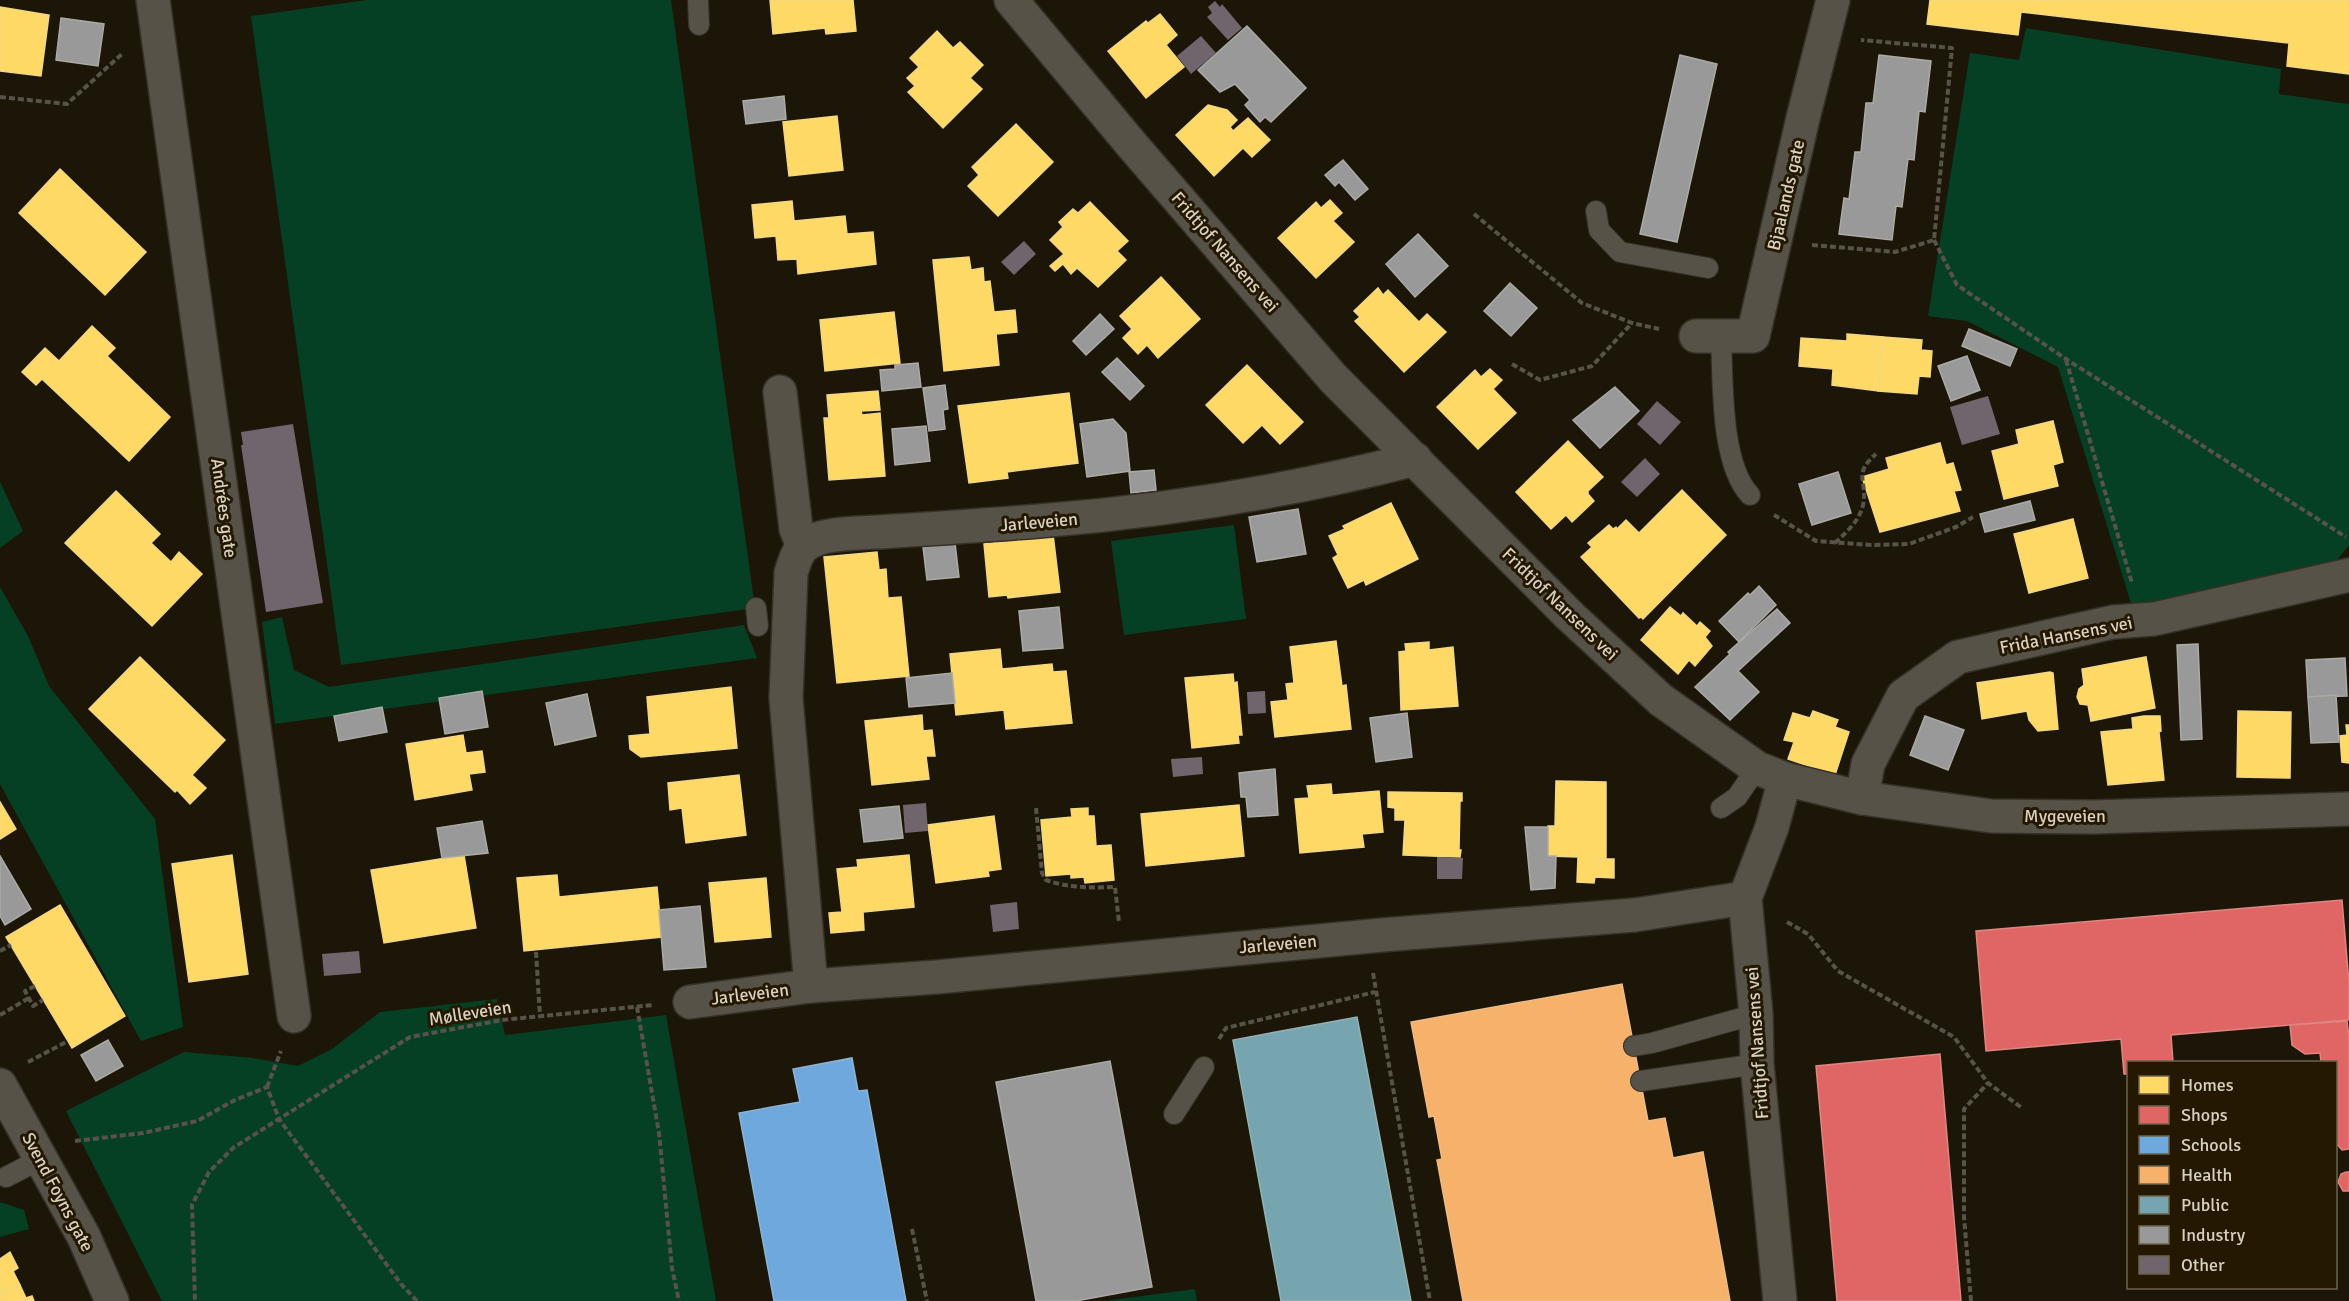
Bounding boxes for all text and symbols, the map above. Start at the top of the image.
street label: Bjaalands gate [1763,137,1809,253]
street label: Fridtjof Nansens vei [1167,187,1283,317]
street label: Andrées gate [206,457,242,559]
street label: Jarleveien [999,508,1079,536]
street label: Fridtjof Nansens vei [1497,543,1623,665]
street label: Frida Hansens vei [1998,611,2134,659]
street label: Mygeveien [2024,805,2106,827]
street label: Jarleveien [1238,930,1318,958]
street label: Fridtjof Nansens vei [1741,966,1773,1120]
street label: Jarleveien [710,978,790,1010]
street label: Mølleveien [427,996,513,1030]
legend [2127,1061,2337,1289]
text: Homes [2181,1074,2234,1096]
text: Shops [2181,1104,2228,1126]
street label: Svend Foyns gate [17,1129,99,1255]
text: Schools [2181,1134,2241,1156]
text: Health [2181,1164,2232,1186]
text: Public [2181,1194,2229,1216]
text: Industry [2181,1224,2246,1246]
text: Other [2181,1254,2225,1276]

